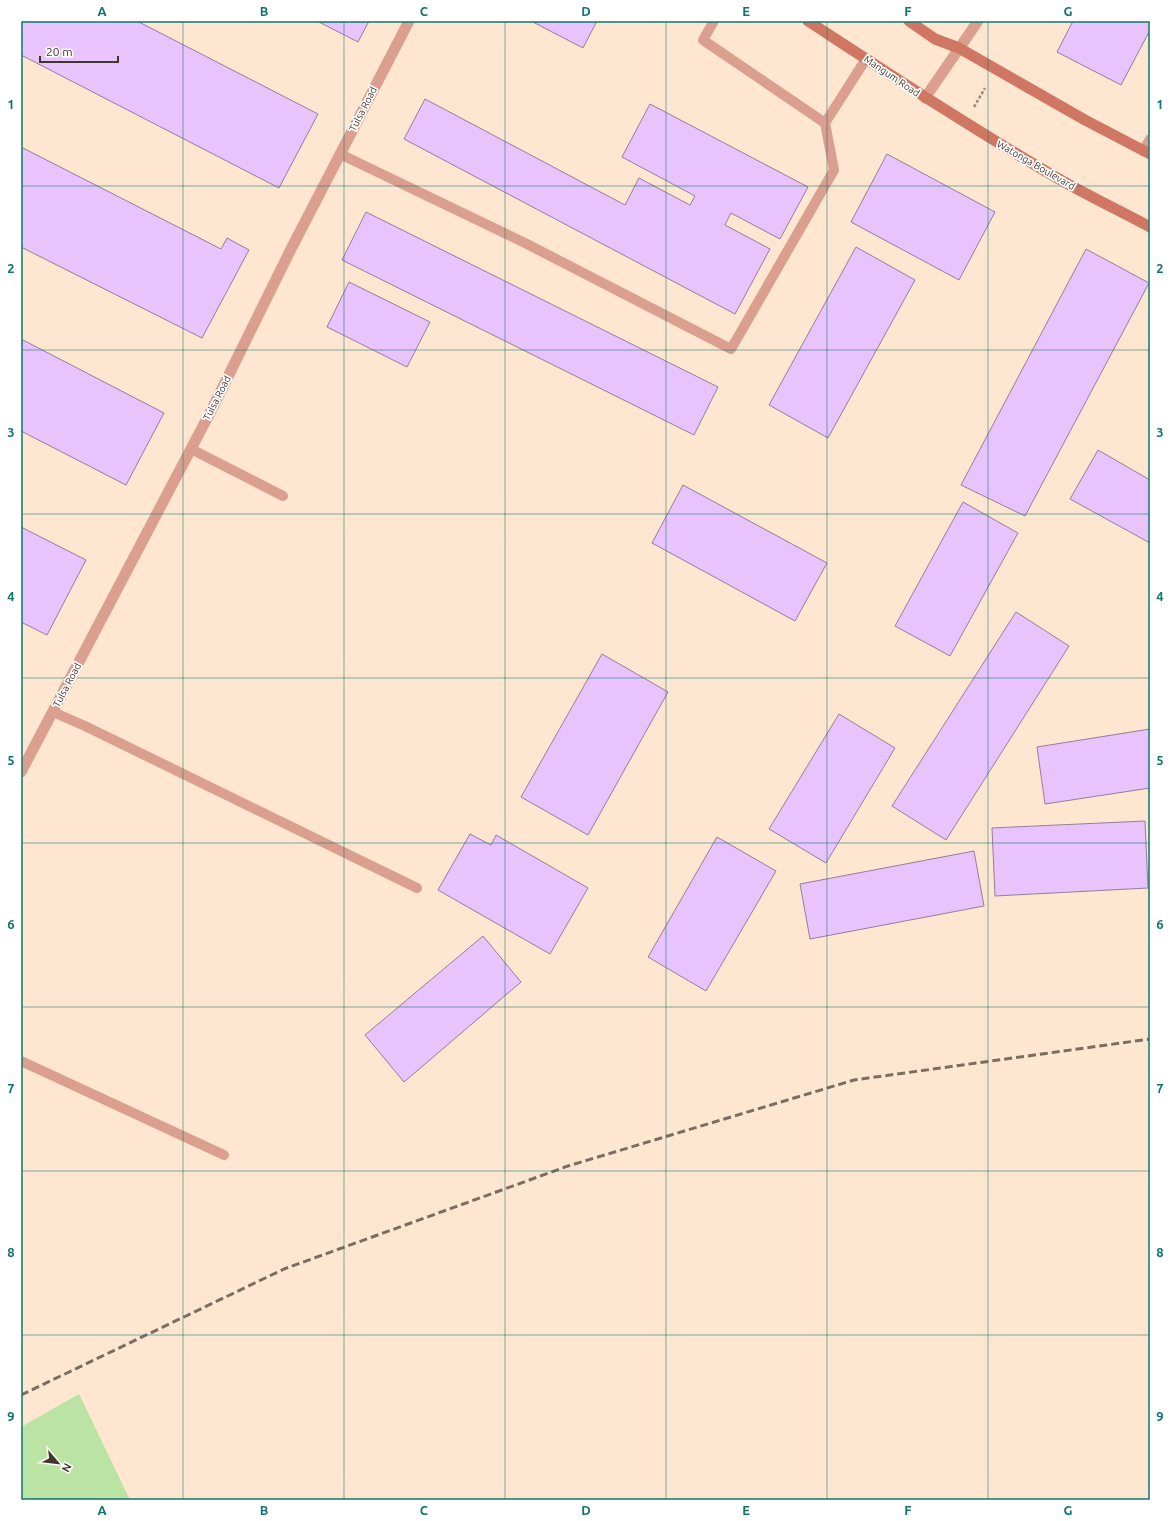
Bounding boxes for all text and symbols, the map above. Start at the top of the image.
text: A [97,4,107,18]
text: B [260,4,269,18]
text: C [420,4,429,18]
text: D [581,4,591,18]
text: E [742,4,750,18]
text: F [904,4,912,18]
text: G [1064,4,1073,18]
scale bar [40,38,118,64]
text: 20 m [46,45,73,58]
street label: Mangum Road [862,53,922,99]
street label: Tulsa Road [347,85,379,133]
text: 1 [7,97,15,111]
text: 1 [1156,97,1164,111]
street label: Watonga Boulevard [995,138,1077,192]
text: 2 [7,261,15,275]
text: 2 [1156,261,1164,275]
street label: Tulsa Road [201,374,233,422]
text: 3 [7,425,15,439]
text: 3 [1156,425,1164,439]
text: 4 [7,589,15,603]
text: 4 [1156,589,1164,603]
street label: Tulsa Road [51,661,83,709]
text: 5 [7,753,15,767]
text: 5 [1156,753,1164,767]
text: 6 [7,917,15,931]
text: 6 [1156,917,1164,931]
text: 7 [7,1081,15,1095]
text: 7 [1156,1081,1164,1095]
text: 8 [7,1245,15,1259]
text: 8 [1156,1245,1164,1259]
text: 9 [7,1409,15,1423]
text: 9 [1156,1409,1164,1423]
north arrow [38,1443,78,1483]
text: N [60,1461,74,1474]
text: A [97,1503,107,1517]
text: B [260,1503,269,1517]
text: C [420,1503,429,1517]
text: D [581,1503,591,1517]
text: E [742,1503,750,1517]
text: F [904,1503,912,1517]
text: G [1064,1503,1073,1517]

